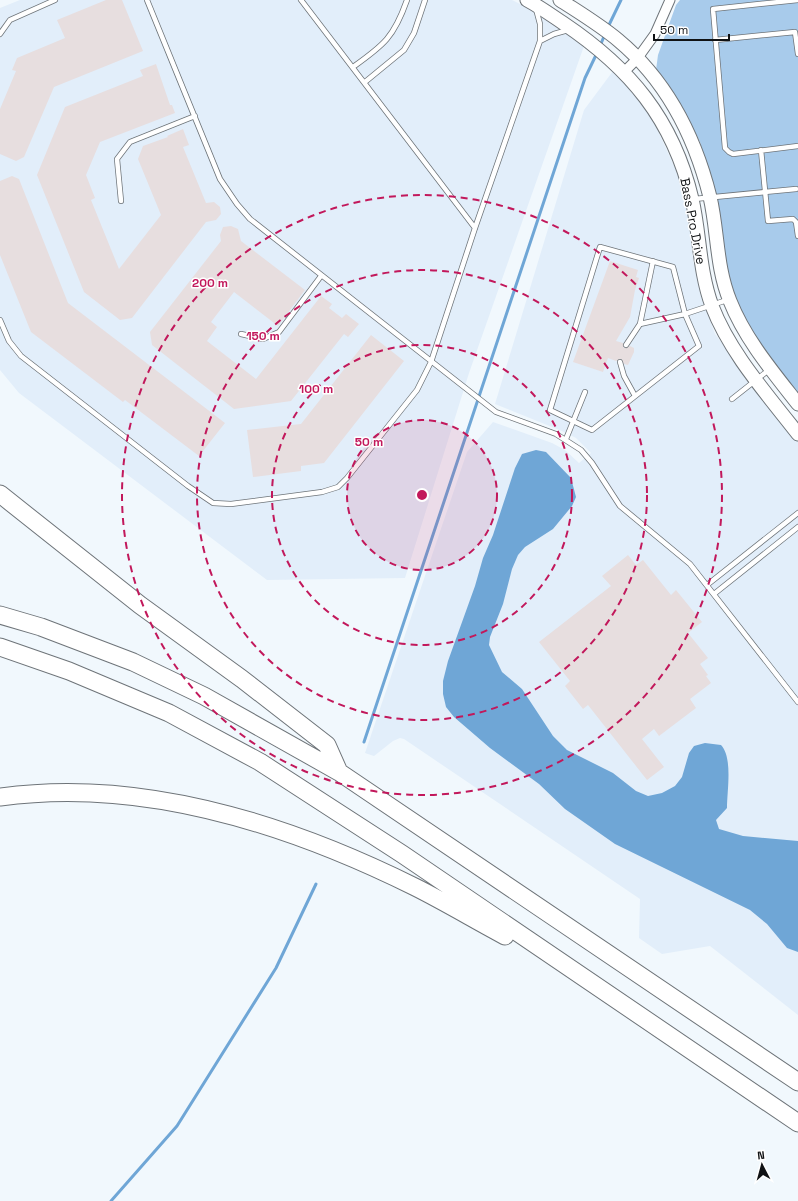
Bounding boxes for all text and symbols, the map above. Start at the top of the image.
scale bar [654,16,729,42]
text: 50 m [660,22,688,38]
street label: Bass Pro Drive [676,176,710,266]
text: 200 m [192,275,228,291]
text: 150 m [246,328,280,344]
text: 100 m [299,381,333,397]
text: 50 m [355,434,383,450]
centre of rings [415,488,429,502]
north arrow [742,1145,782,1185]
text: N [757,1148,765,1162]

